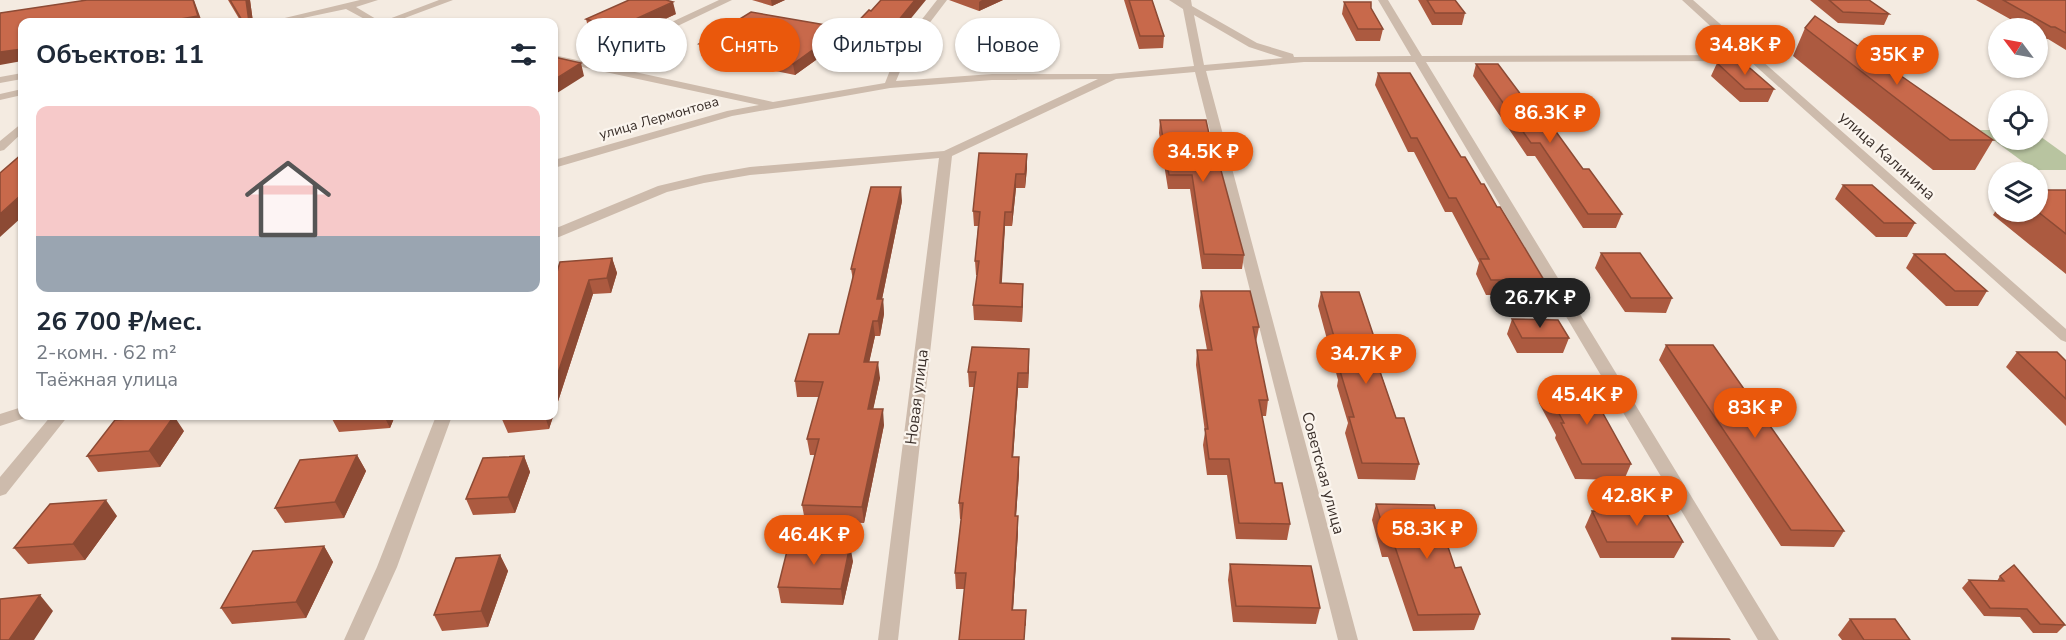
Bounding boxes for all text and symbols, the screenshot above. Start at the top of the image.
chip: Купить [576,18,687,72]
chip: Снять [699,18,800,72]
chip: Фильтры [812,18,943,72]
chip: Новое [955,18,1060,72]
north arrow [1988,18,2048,78]
map controls [1988,18,2048,222]
pin: 34.8K ₽ [1690,25,1800,76]
text: 34.8K ₽ [1709,31,1781,58]
pin: 35K ₽ [1855,35,1939,86]
text: Объектов: 11 [36,37,204,72]
icon: filters [507,38,540,71]
text: 35K ₽ [1870,41,1924,68]
button: locate [1988,90,2048,150]
street label: улица Лермонтова [597,92,721,144]
pin: 86.3K ₽ [1495,93,1605,144]
text: 86.3K ₽ [1514,99,1586,126]
street label: улица Калинина [1834,107,1940,205]
pin: 34.5K ₽ [1148,132,1258,183]
text: 34.5K ₽ [1167,138,1239,165]
icon: home [234,145,342,253]
button: layers [1988,162,2048,222]
pin: 26.7K ₽ [1485,278,1595,329]
text: 26.7K ₽ [1504,284,1576,311]
text: 26 700 ₽/мес. [36,304,202,339]
pin: 34.7K ₽ [1311,334,1421,385]
text: 2-комн. · 62 m² [36,339,177,366]
text: 34.7K ₽ [1330,340,1402,367]
street label: Новая улица [900,348,934,446]
text: Таёжная улица [36,366,178,393]
pin: 45.4K ₽ [1532,375,1642,426]
text: 45.4K ₽ [1551,381,1623,408]
pin: 83K ₽ [1713,388,1797,439]
text: 83K ₽ [1728,394,1782,421]
street label: Советская улица [1296,409,1350,537]
pin: 42.8K ₽ [1582,476,1692,527]
text: 42.8K ₽ [1601,482,1673,509]
pin: 58.3K ₽ [1372,509,1482,560]
pin: 46.4K ₽ [759,515,869,566]
text: 58.3K ₽ [1391,515,1463,542]
text: 46.4K ₽ [778,521,850,548]

